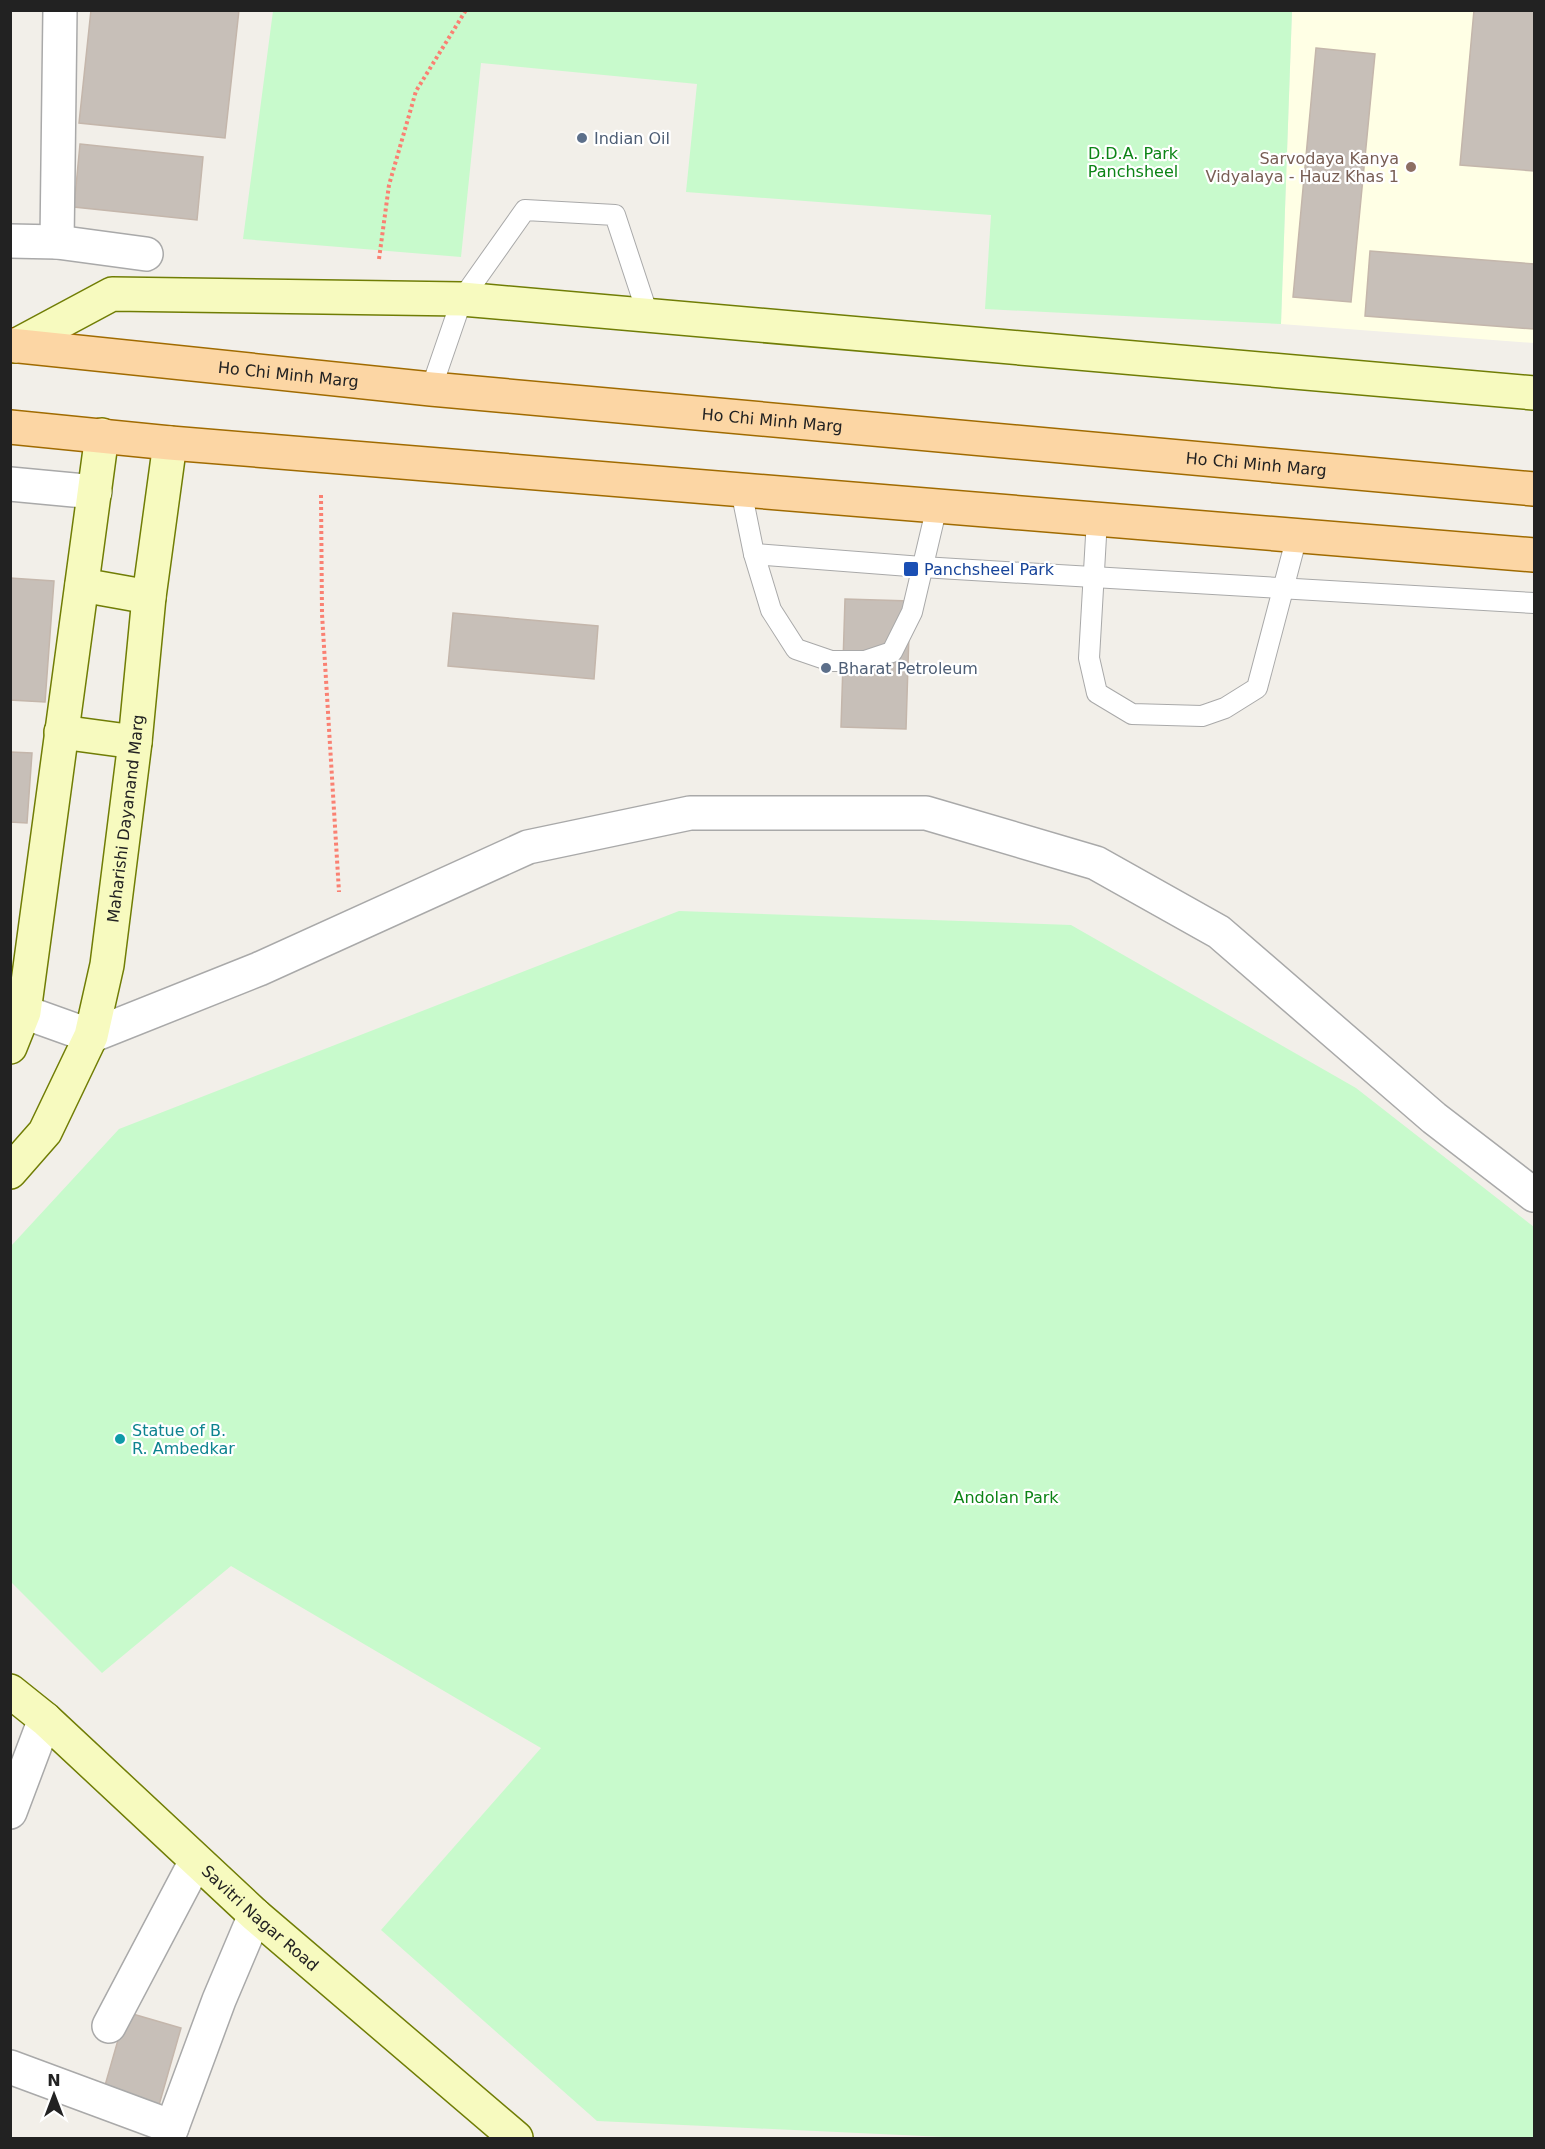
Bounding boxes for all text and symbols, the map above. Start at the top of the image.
place label: Indian Oil [594,129,670,148]
marker: Indian Oil [575,131,589,145]
park label: D.D.A. Park Panchsheel [1088,144,1179,181]
place label: Sarvodaya Kanya Vidyalaya - Hauz Khas 1 [1206,149,1399,186]
marker: Sarvodaya Kanya Vidyalaya - Hauz Khas 1 [1404,160,1418,174]
street label: Ho Chi Minh Marg [217,358,360,391]
street label: Ho Chi Minh Marg [701,405,844,436]
street label: Ho Chi Minh Marg [1185,448,1328,480]
marker: Panchsheel Park [902,560,920,578]
place label: Panchsheel Park [924,560,1055,579]
place label: Bharat Petroleum [838,659,978,678]
marker: Bharat Petroleum [819,661,833,675]
street label: Maharishi Dayanand Marg [103,714,148,924]
place label: Statue of B. R. Ambedkar [132,1421,235,1458]
marker: Statue of B. R. Ambedkar [113,1432,127,1446]
park label: Andolan Park [953,1488,1059,1507]
street label: Savitri Nagar Road [198,1861,322,1975]
north arrow [24,2065,84,2125]
text: N [47,2071,61,2090]

